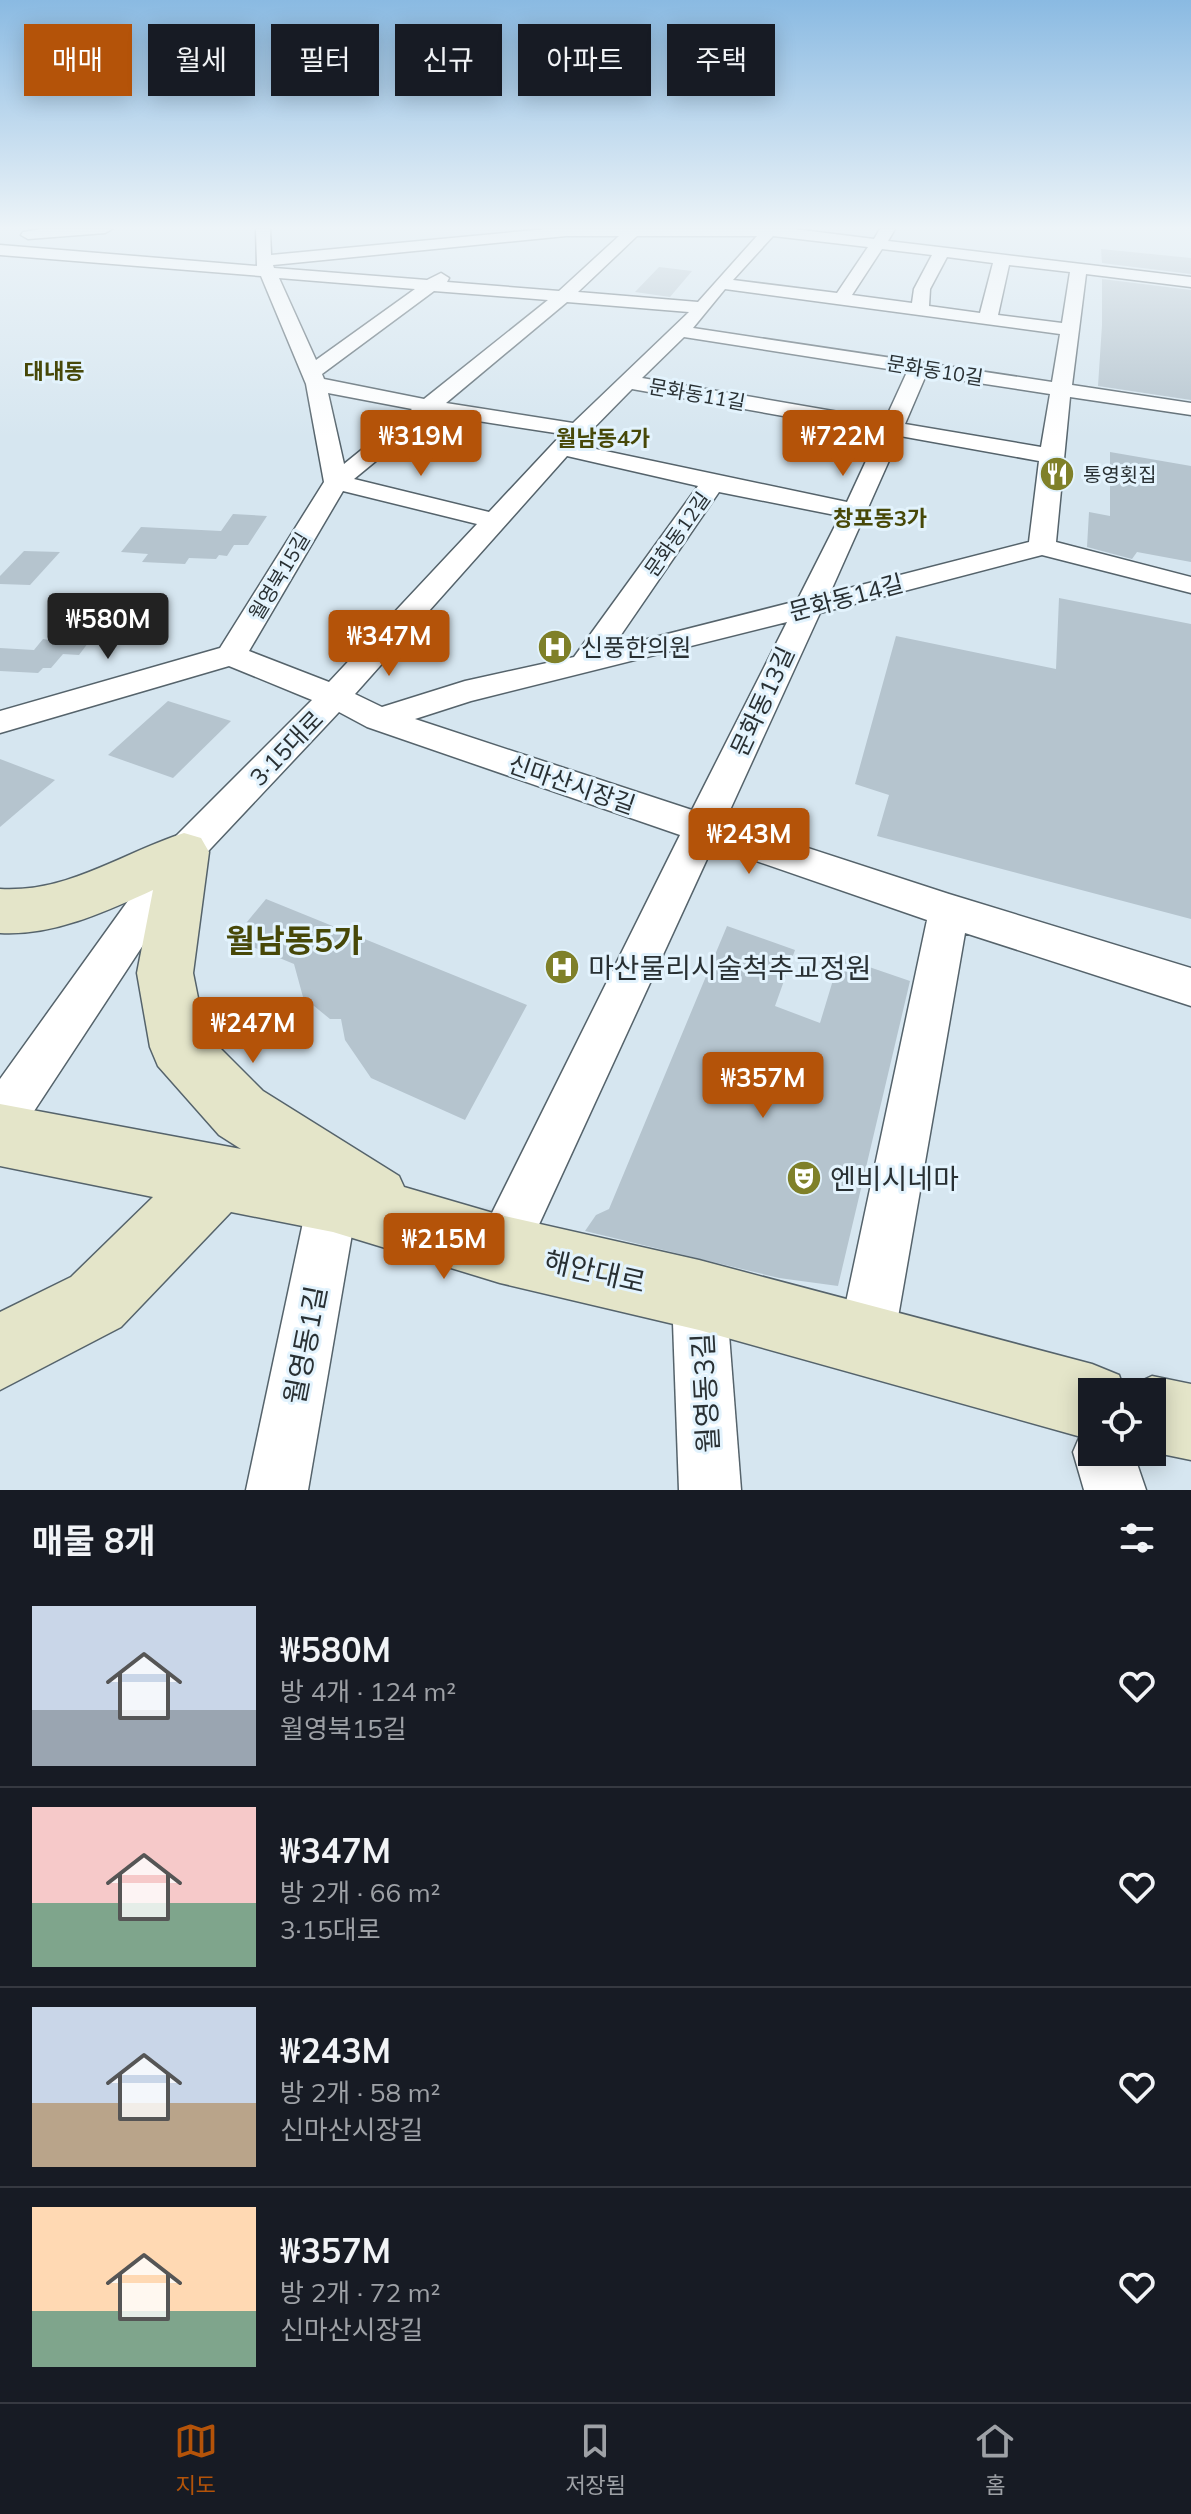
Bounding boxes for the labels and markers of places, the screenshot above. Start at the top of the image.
pin: ₩319M [365,410,477,478]
pin: ₩722M [787,410,899,478]
restaurant icon: 통영횟집 [1038,455,1076,493]
place label: 통영횟집 [1083,462,1157,487]
pin: ₩580M [52,593,164,661]
pin: ₩347M [333,610,445,678]
hospital icon: 신풍한의원 [536,628,574,666]
place label: 신풍한의원 [581,632,691,662]
pin: ₩243M [693,808,805,876]
hospital icon: 마산물리시술척추교정원 [543,948,581,986]
place label: 마산물리시술척추교정원 [588,950,871,985]
pin: ₩247M [197,997,309,1065]
pin: ₩357M [707,1052,819,1120]
theatre icon: 엔비시네마 [785,1159,823,1197]
place label: 엔비시네마 [830,1161,959,1196]
pin: ₩215M [388,1213,500,1281]

